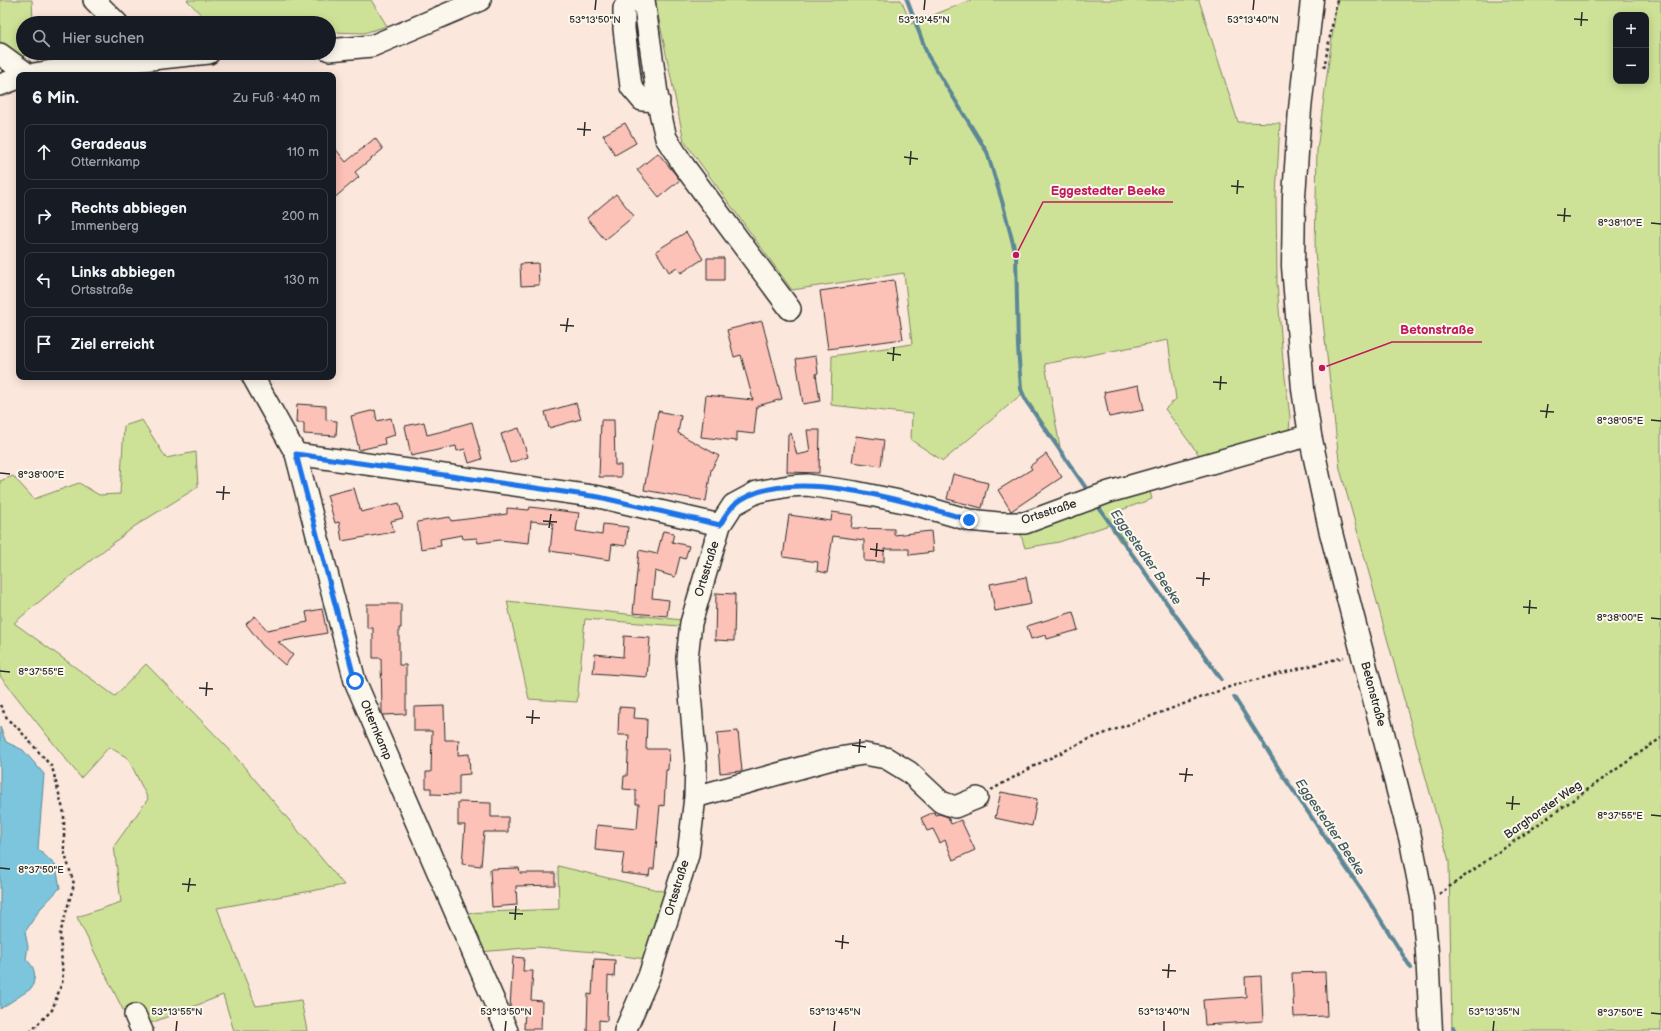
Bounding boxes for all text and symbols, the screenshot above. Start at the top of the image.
map controls [1613,12,1649,84]
button: + [1613,12,1649,48]
text: 53°13'50"N [569,14,621,26]
text: 53°13'45"N [898,14,950,26]
text: 53°13'40"N [1227,14,1279,26]
search box [16,16,336,60]
icon: search [30,27,52,49]
text: Hier suchen [62,29,144,48]
button: − [1613,48,1649,84]
text: 6 Min. [32,88,79,108]
text: Zu Fuß · 440 m [233,90,320,106]
text: Geradeaus [71,135,147,154]
icon: ahead [33,141,55,163]
text: 110 m [287,144,319,160]
text: Otternkamp [71,154,140,170]
callout: Eggestedter Beeke [1043,177,1173,202]
text: Eggestedter Beeke [1051,183,1166,199]
text: Rechts abbiegen [71,199,187,218]
icon: right [33,205,55,227]
text: 200 m [282,208,319,224]
text: 8°38'10"E [1598,217,1643,229]
text: Immenberg [71,218,139,234]
text: Links abbiegen [71,263,175,282]
icon: left [33,269,55,291]
text: 130 m [284,272,319,288]
text: Ortsstraße [71,282,133,298]
callout: Betonstraße [1392,317,1482,342]
text: Betonstraße [1400,322,1474,338]
icon: arrive [33,333,55,355]
text: Ziel erreicht [71,335,154,354]
text: 8°38'05"E [1597,415,1644,427]
text: 8°38'00"E [18,469,65,481]
street label: Ortsstraße [1019,496,1079,528]
water label: Eggestedter Beeke [1107,506,1185,608]
route end [960,511,978,529]
street label: Ortsstraße [691,539,723,599]
text: 8°38'00"E [1597,612,1644,624]
street label: Betonstraße [1357,660,1389,728]
text: 8°37'55"E [18,666,64,678]
route start [346,672,364,690]
street label: Otternkamp [357,698,395,762]
water label: Eggestedter Beeke [1292,776,1369,879]
street label: Barghorster Weg [1501,778,1585,842]
text: 8°37'55"E [1597,810,1643,822]
street label: Ortsstraße [661,858,693,918]
text: 8°37'50"E [18,864,64,876]
text: 53°13'55"N [151,1006,203,1018]
text: 53°13'50"N [480,1006,532,1018]
text: 53°13'45"N [809,1006,861,1018]
text: 53°13'40"N [1138,1006,1190,1018]
text: 53°13'35"N [1468,1006,1520,1018]
text: 8°37'50"E [1597,1007,1643,1019]

